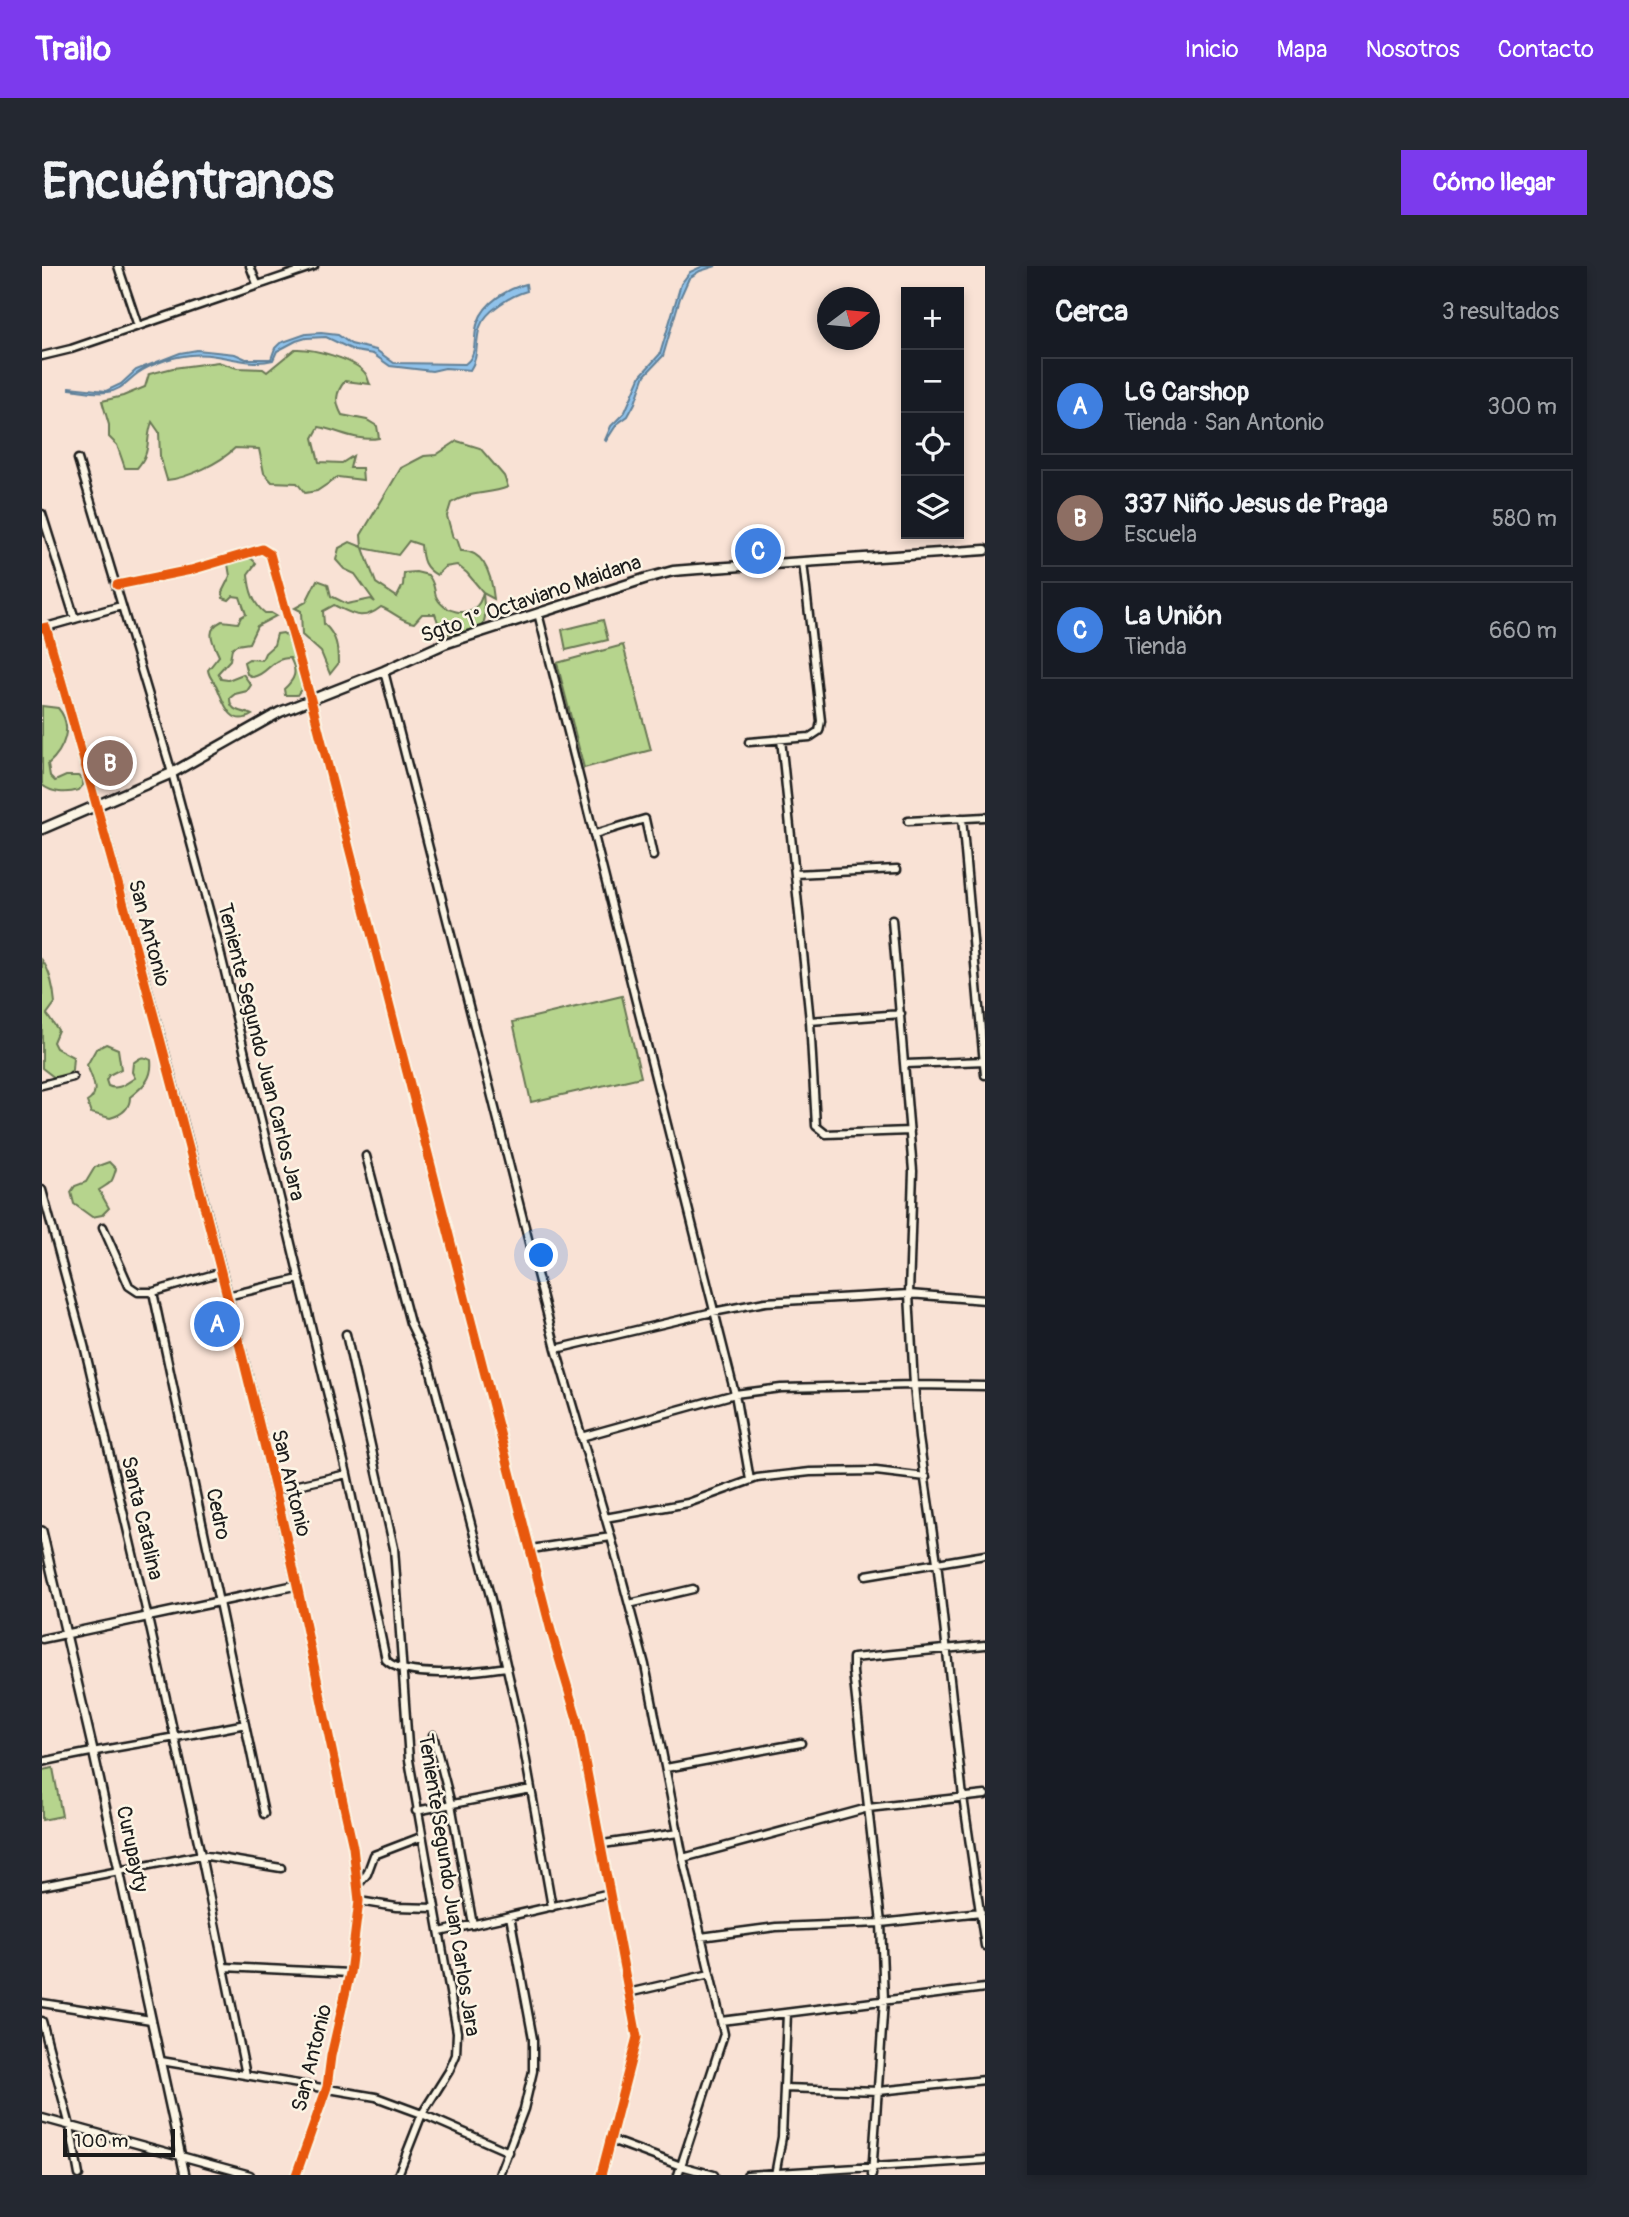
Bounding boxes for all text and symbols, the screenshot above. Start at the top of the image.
text: Trailo [35,29,111,70]
text: Inicio [1185,35,1239,64]
text: Mapa [1277,35,1328,64]
text: Nosotros [1366,35,1460,64]
text: Contacto [1498,35,1594,64]
button: Cómo llegar [1401,150,1587,215]
text: Encuéntranos [42,152,334,213]
north arrow [817,287,880,350]
map controls [901,287,964,539]
button: + [901,287,964,350]
text: Cerca [1055,293,1128,330]
text: 3 resultados [1442,297,1559,326]
button: − [901,350,964,413]
text: LG Carshop [1124,376,1249,408]
text: A [1073,392,1087,421]
text: 300 m [1487,392,1557,421]
text: Tienda · San Antonio [1124,408,1324,437]
button: locate [901,413,964,476]
button: layers [901,476,964,539]
text: 337 Niño Jesus de Praga [1124,488,1388,520]
text: B [1073,504,1087,533]
text: 580 m [1492,504,1557,533]
text: Escuela [1124,520,1197,549]
pin: C [735,525,781,577]
street label: Sgto 1° Octaviano Maidana [417,549,645,649]
text: La Unión [1124,600,1222,632]
text: C [1073,616,1087,645]
text: 660 m [1489,616,1557,645]
text: Tienda [1124,632,1187,661]
pin: B [87,737,133,789]
street label: San Antonio [122,877,176,989]
street label: Teniente Segundo Juan Carlos Jara [211,900,311,1204]
your location [524,1238,558,1272]
pin: A [194,1298,240,1350]
street label: San Antonio [265,1427,317,1539]
street label: Santa Catalina [115,1453,169,1583]
street label: Cedro [199,1486,237,1542]
street label: Teniente Segundo Juan Carlos Jara [412,1732,486,2038]
street label: Curupayty [110,1803,154,1895]
street label: San Antonio [286,2002,338,2114]
scale bar [63,2126,175,2158]
text: 100 m [74,2129,128,2153]

